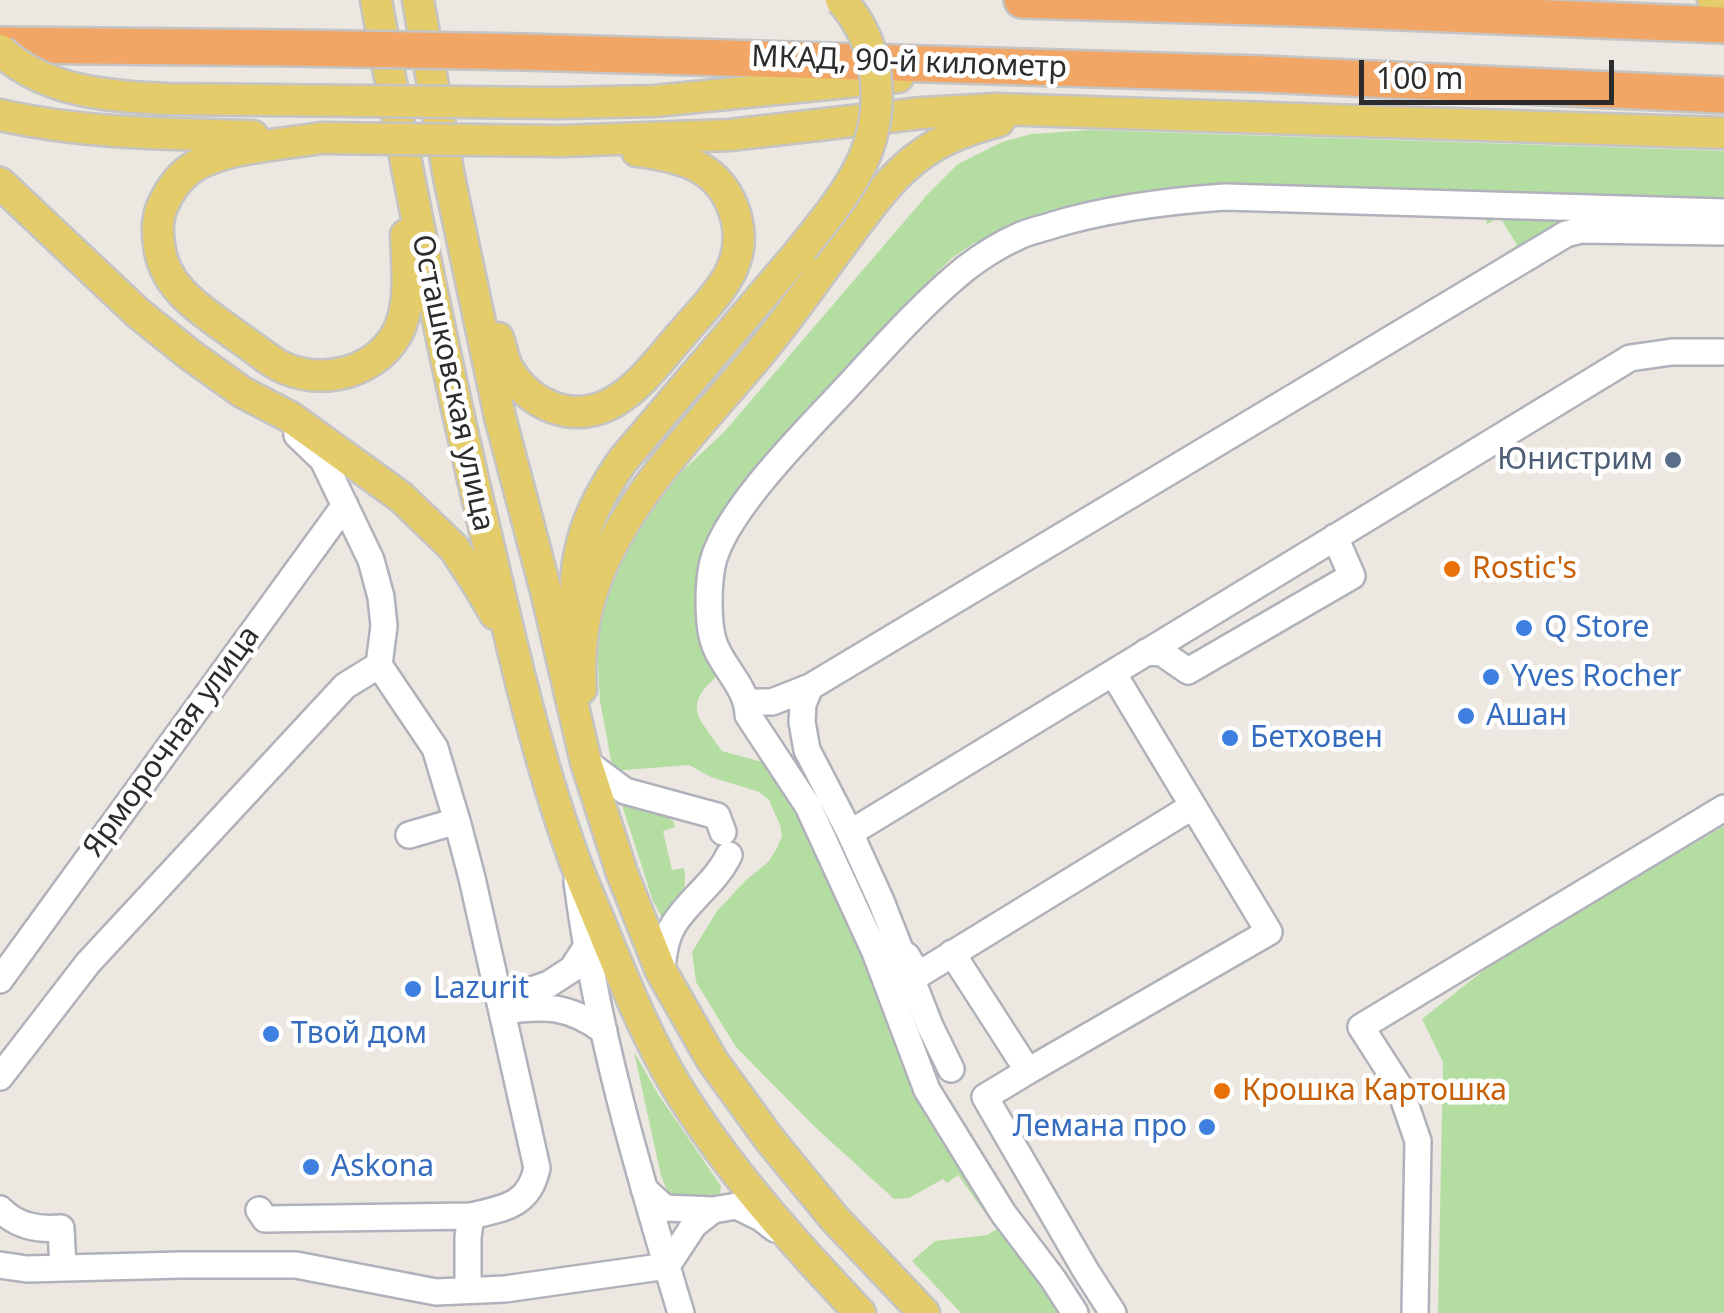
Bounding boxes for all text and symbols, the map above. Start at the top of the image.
street label: МКАД, 90-й километр [751,40,1067,86]
scale bar [1364,40,1619,102]
text: 100 m [1376,57,1463,98]
street label: Осташковская улица [403,232,501,534]
place label: Юнистрим [1497,442,1653,478]
marker: Юнистрим [1662,449,1684,471]
place label: Rostic's [1472,551,1577,587]
marker: Rostic's [1441,558,1463,580]
place label: Q Store [1544,610,1649,646]
marker: Q Store [1513,617,1535,639]
street label: Ярморочная улица [76,619,268,865]
place label: Yves Rocher [1511,659,1681,695]
marker: Yves Rocher [1480,666,1502,688]
place label: Ашан [1486,698,1567,734]
marker: Ашан [1455,705,1477,727]
place label: Бетховен [1250,720,1383,756]
marker: Бетховен [1219,727,1241,749]
place label: Lazurit [433,971,529,1007]
marker: Lazurit [402,978,424,1000]
place label: Твой дом [291,1016,427,1052]
marker: Твой дом [260,1023,282,1045]
place label: Крошка Картошка [1242,1073,1507,1109]
marker: Крошка Картошка [1211,1080,1233,1102]
place label: Лемана про [1013,1109,1187,1145]
marker: Лемана про [1196,1116,1218,1138]
place label: Askona [331,1149,434,1185]
marker: Askona [300,1156,322,1178]

